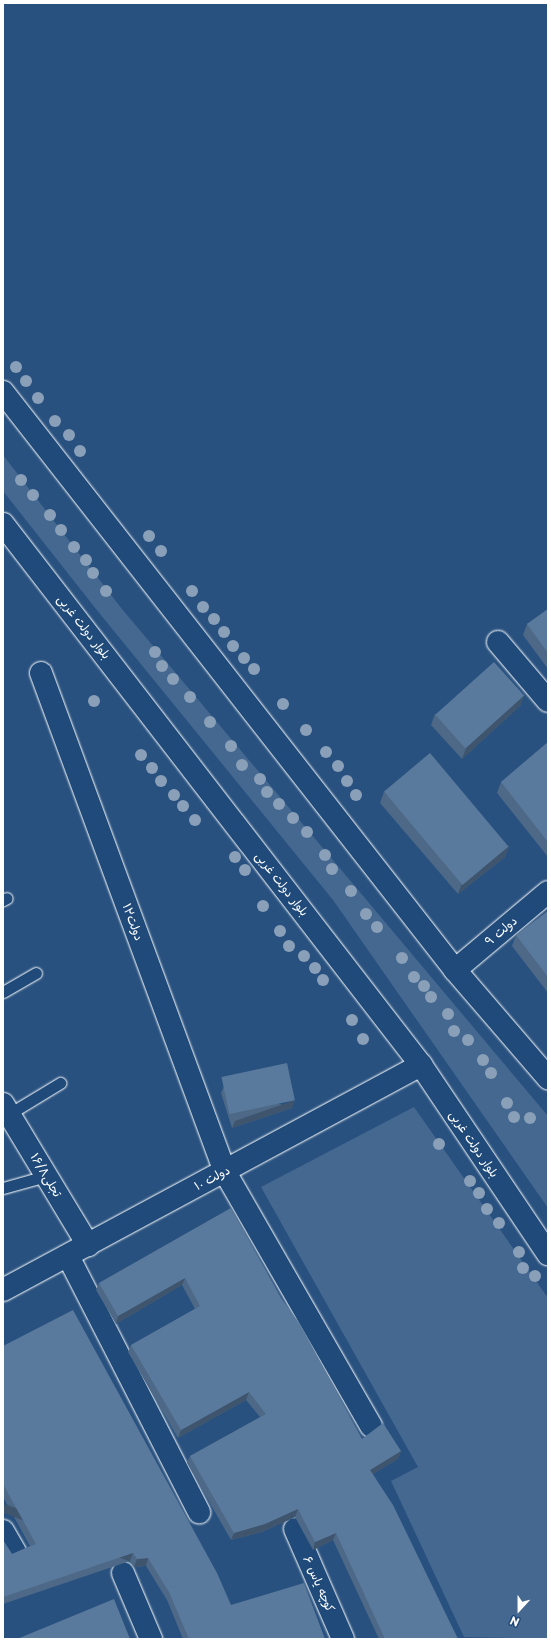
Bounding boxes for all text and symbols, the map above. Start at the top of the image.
street label: بلوار دولت غربی [54,592,114,662]
street label: بلوار دولت غربی [252,849,312,919]
street label: ۱۲دولت [120,901,146,943]
street label: ۹ دولت [482,913,520,949]
street label: بلوار دولت غربی [446,1108,502,1180]
street label: تجلی۱۶/۸ [27,1151,65,1199]
street label: ۱۰ دولت [192,1163,232,1193]
street label: کوچه یاس ۶ [300,1554,338,1614]
north arrow [499,1590,539,1630]
text: N [507,1612,522,1631]

